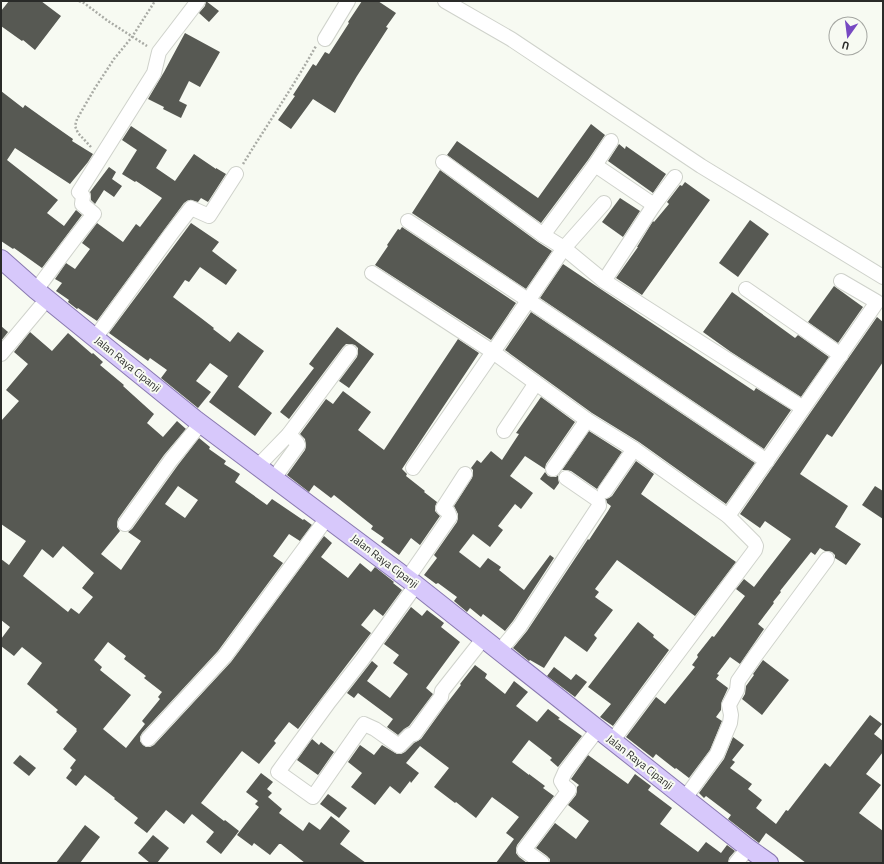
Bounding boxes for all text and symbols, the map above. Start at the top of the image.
north arrow [828,16,868,56]
text: U [840,37,851,54]
street label: Jalan Raya Cipanji [92,332,164,396]
street label: Jalan Raya Cipanji [348,530,422,592]
street label: Jalan Raya Cipanji [603,731,677,793]

